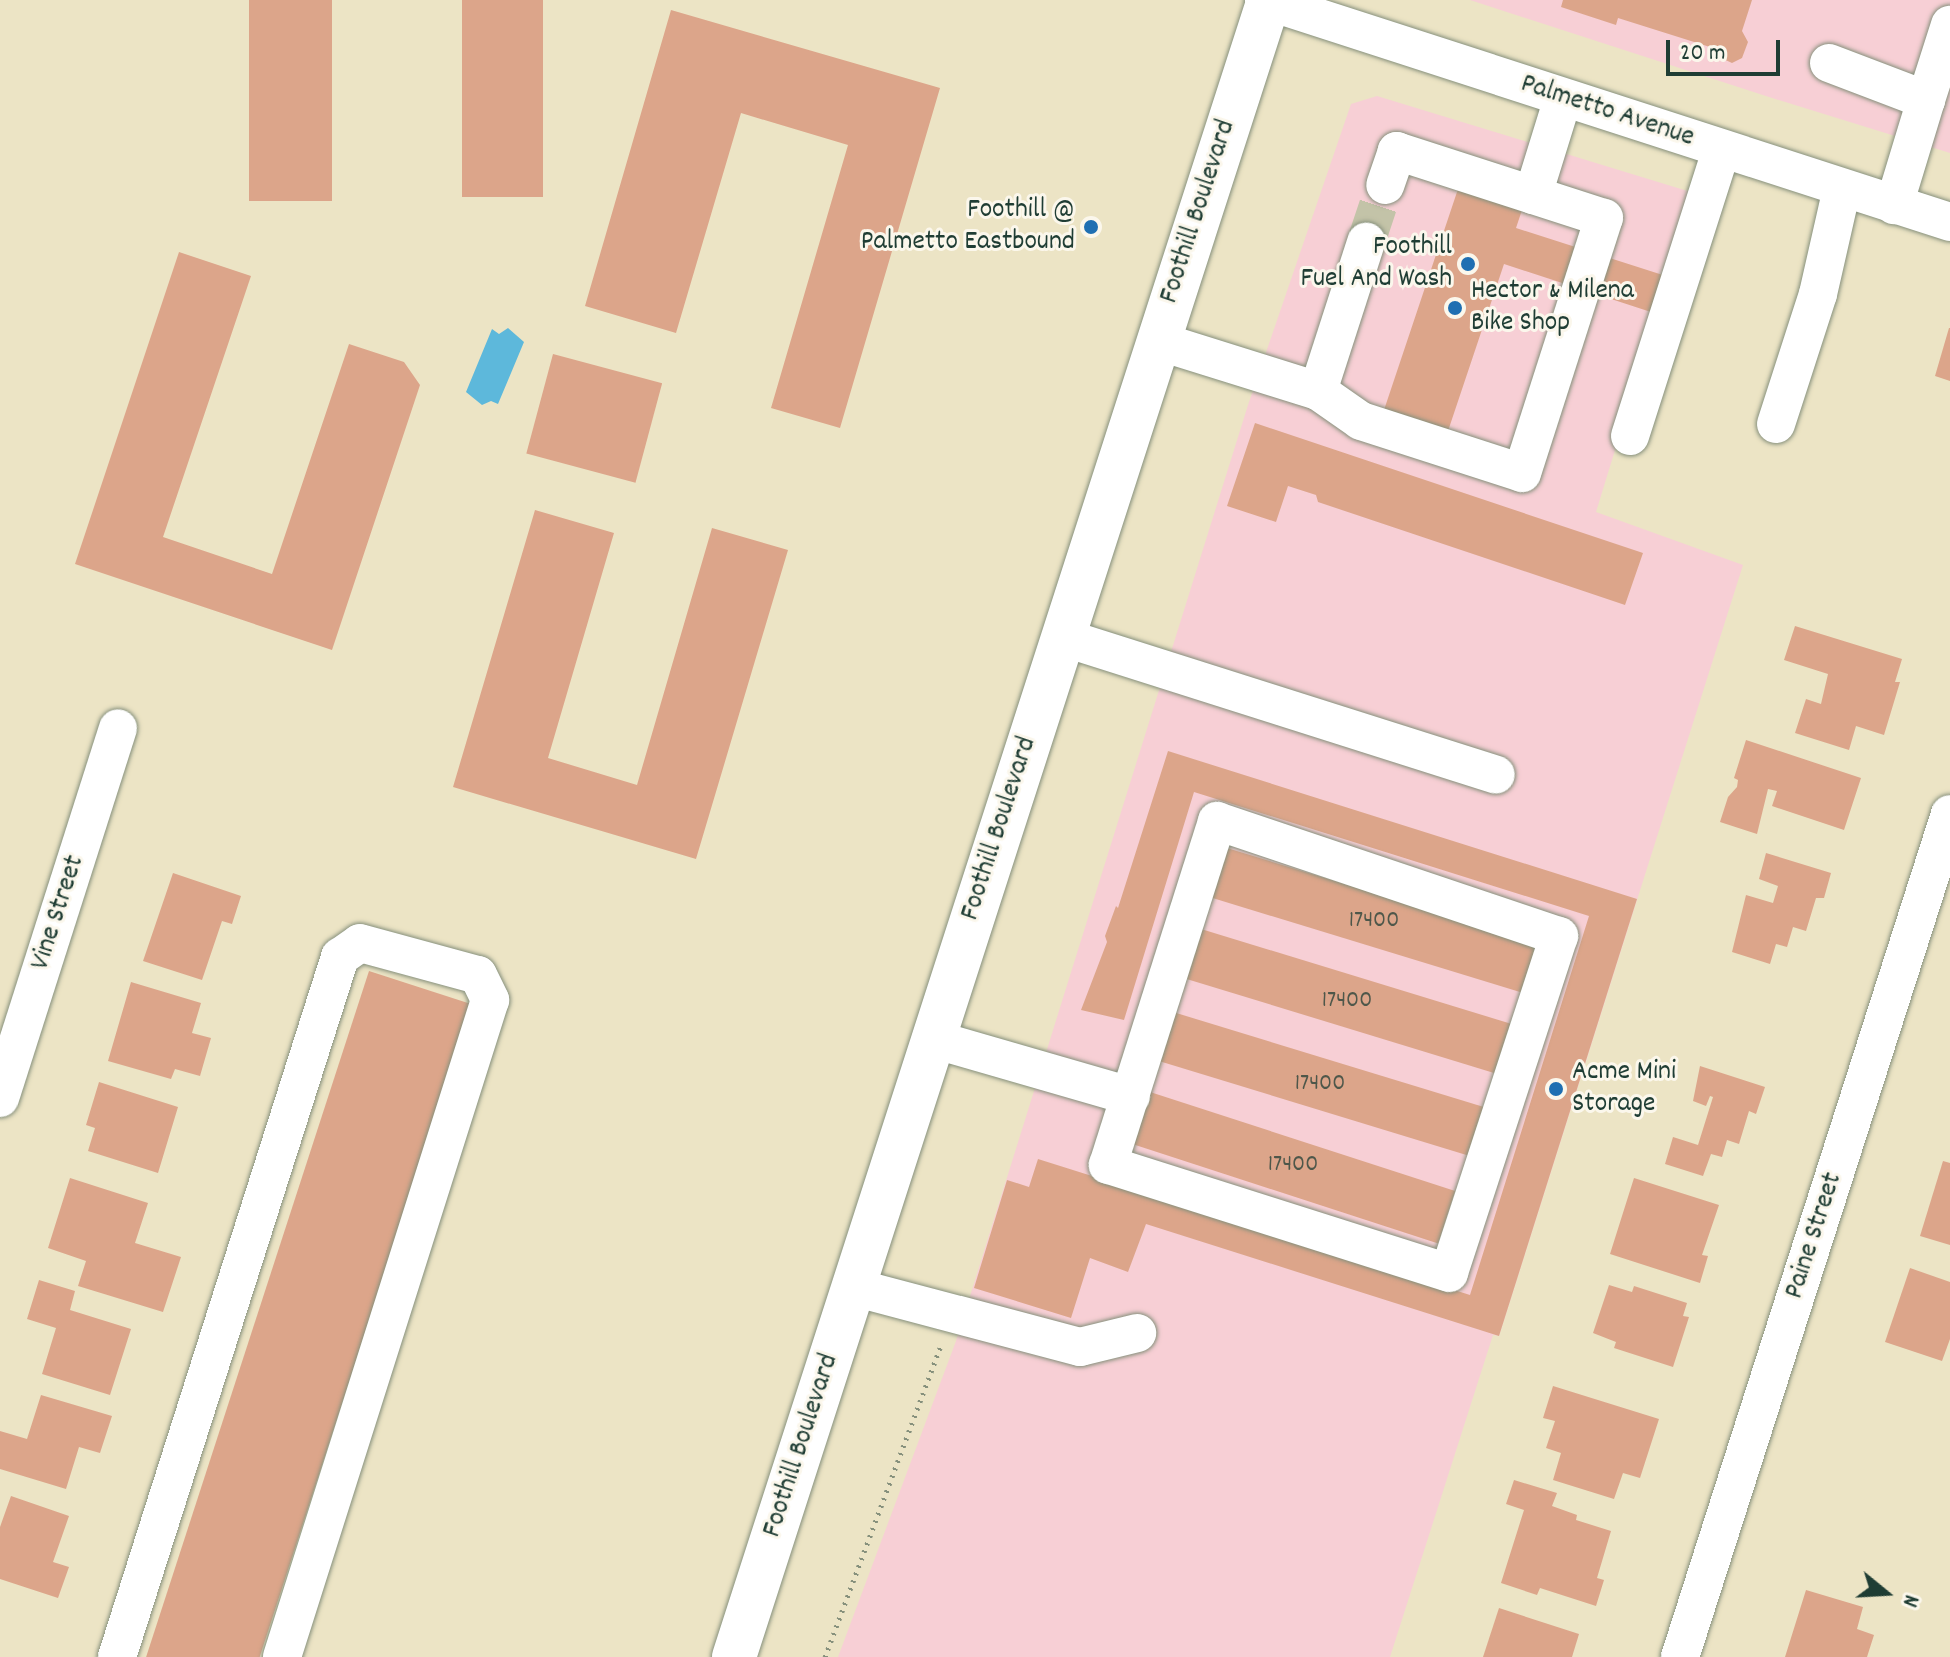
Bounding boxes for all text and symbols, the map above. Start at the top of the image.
scale bar [1670,24,1784,74]
text: 20 m [1680,37,1726,71]
street label: Palmetto Avenue [1516,68,1698,156]
street label: Foothill Boulevard [1154,116,1244,308]
place label: Foothill @ Palmetto Eastbound [861,194,1075,260]
marker: Foothill @ Palmetto Eastbound [1082,218,1100,236]
place label: Foothill Fuel And Wash [1300,231,1452,297]
marker: Foothill Fuel And Wash [1459,255,1477,273]
place label: Hector & Milena Bike Shop [1471,275,1634,341]
marker: Hector & Milena Bike Shop [1446,299,1464,317]
street label: Foothill Boulevard [955,733,1045,925]
street label: Vine Street [25,852,93,974]
house number: 17400 [1349,908,1399,936]
house number: 17400 [1322,988,1372,1016]
place label: Acme Mini Storage [1572,1056,1676,1122]
house number: 17400 [1295,1071,1345,1099]
marker: Acme Mini Storage [1547,1080,1565,1098]
house number: 17400 [1268,1152,1318,1180]
street label: Paine Street [1779,1169,1851,1303]
street label: Foothill Boulevard [757,1350,847,1542]
north arrow [1846,1553,1926,1633]
text: N [1893,1591,1926,1611]

